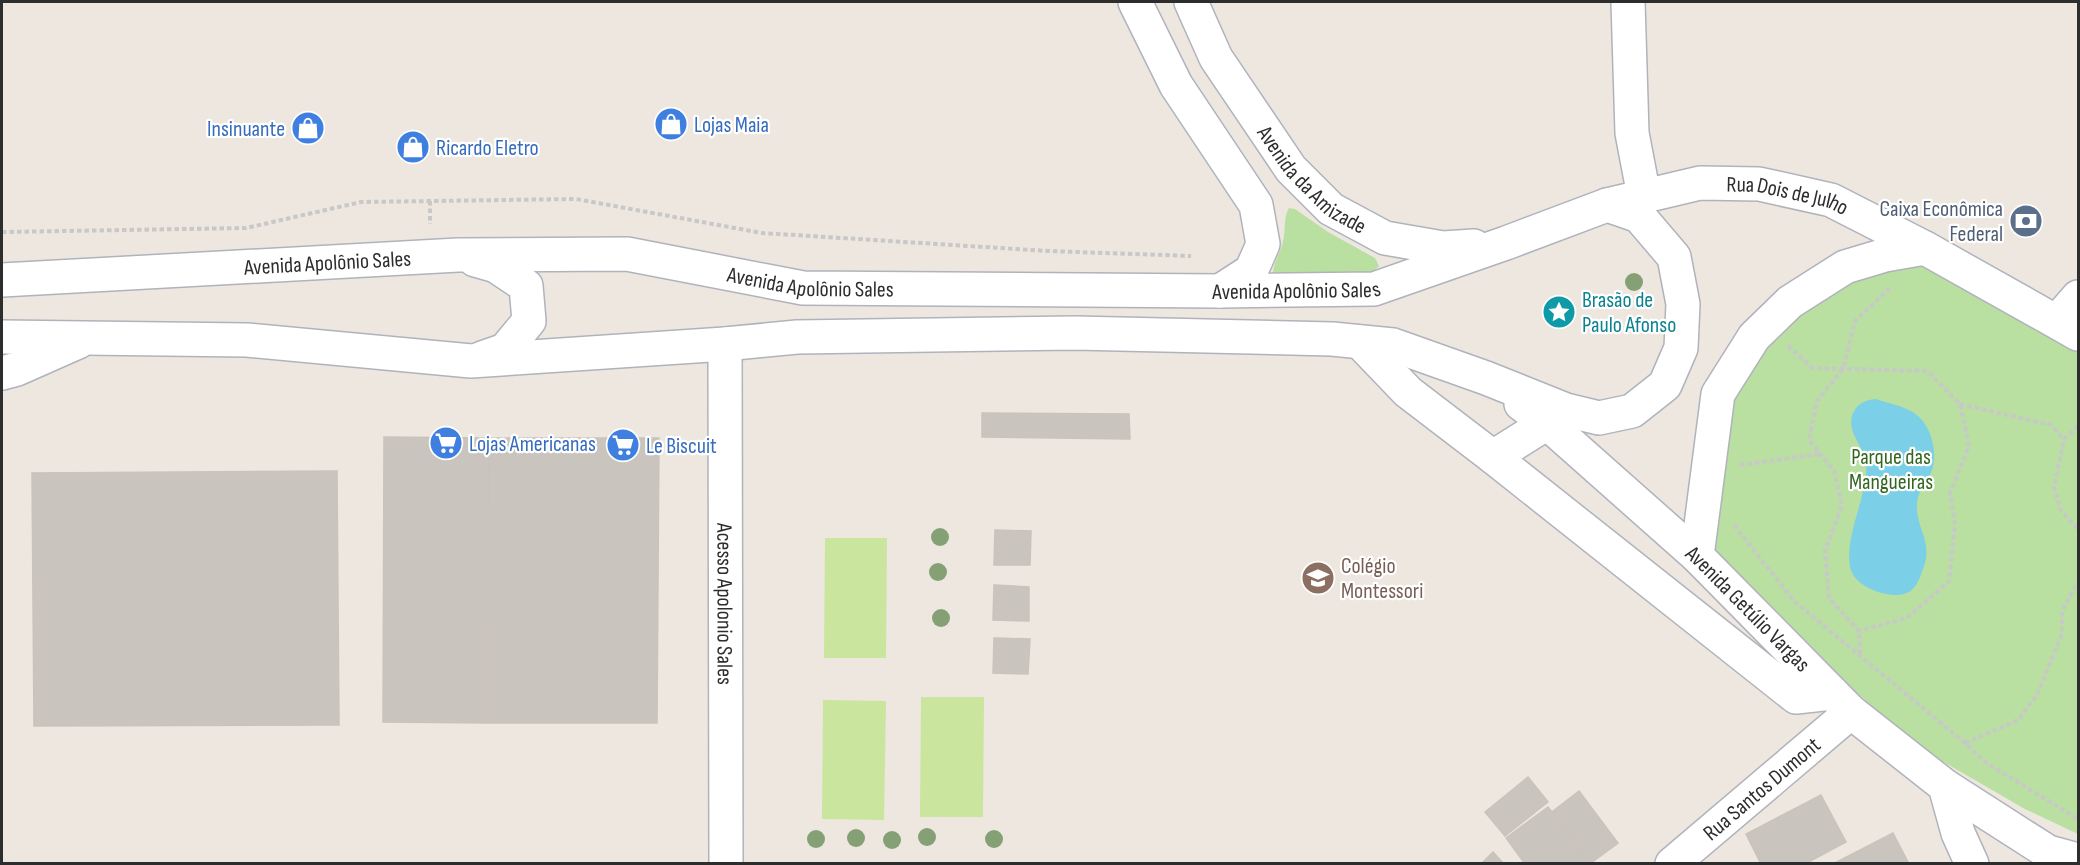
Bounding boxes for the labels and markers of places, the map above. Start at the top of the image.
shop icon: Lojas Maia [653,106,689,142]
shop icon: Insinuante [290,110,326,146]
place label: Lojas Maia [694,112,769,139]
place label: Insinuante [207,116,285,143]
shop icon: Ricardo Eletro [395,129,431,165]
place label: Ricardo Eletro [436,135,539,162]
place label: Caixa Econômica Federal [1880,196,2003,248]
bank icon: Caixa Econômica Federal [2008,203,2044,239]
place label: Brasão de Paulo Afonso [1582,287,1676,339]
place icon: Brasão de Paulo Afonso [1541,294,1577,330]
supermarket icon: Lojas Americanas [428,425,464,461]
supermarket icon: Le Biscuit [605,427,641,463]
place label: Lojas Americanas [469,431,596,458]
place label: Le Biscuit [646,433,717,460]
place label: Colégio Montessori [1341,553,1423,605]
school or university icon: Colégio Montessori [1300,560,1336,596]

